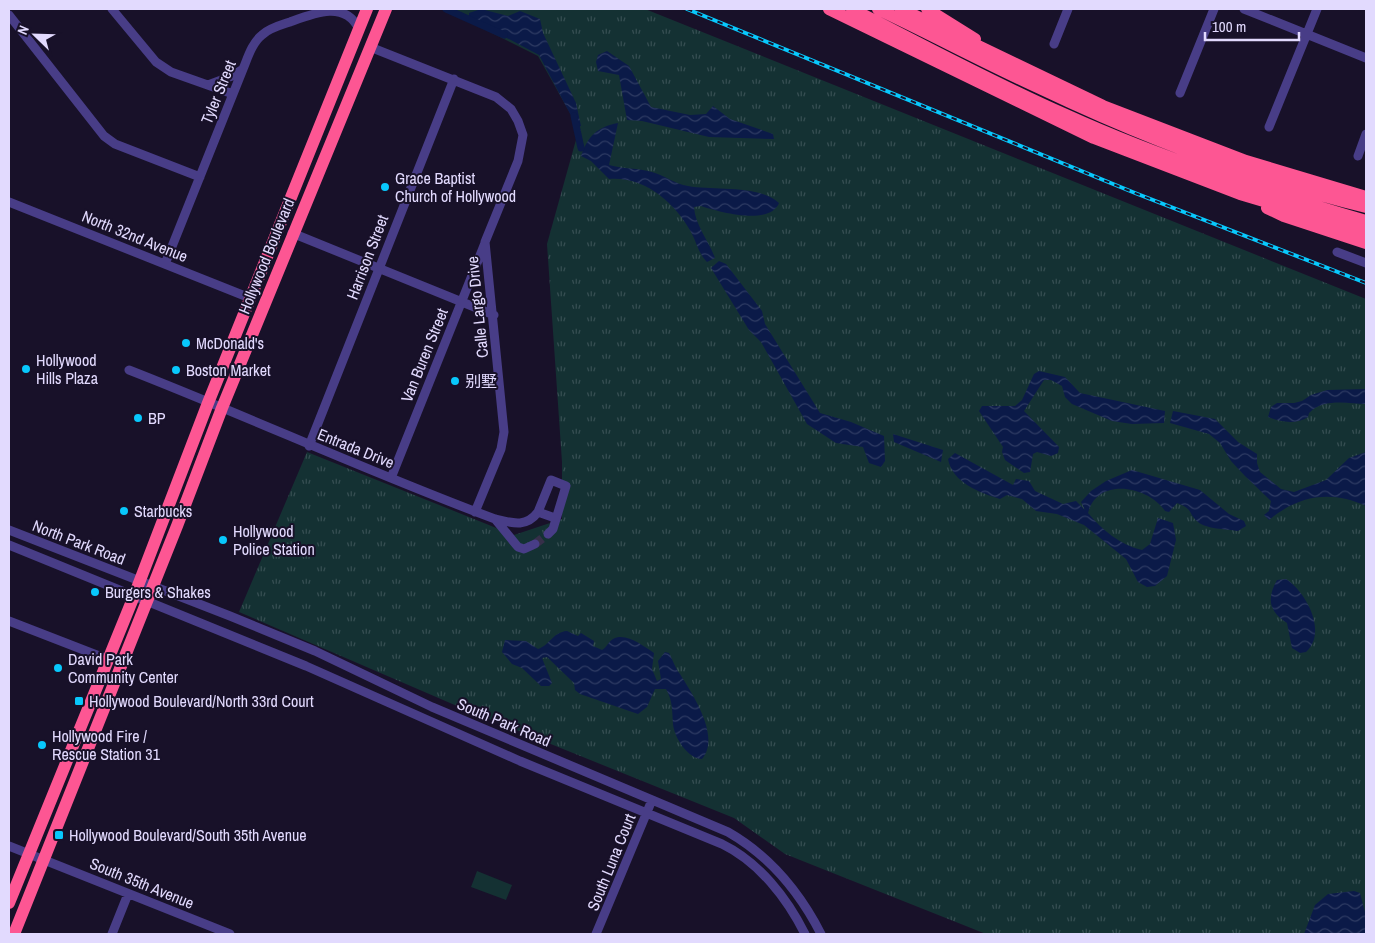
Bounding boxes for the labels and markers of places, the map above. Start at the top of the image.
place label: Grace Baptist Church of Hollywood [395,167,516,207]
marker: Grace Baptist Church of Hollywood [379,181,391,193]
place label: McDonald's [196,332,264,354]
marker: McDonald's [180,337,192,349]
place label: Hollywood Hills Plaza [36,349,99,389]
place label: Boston Market [186,359,271,381]
marker: Hollywood Hills Plaza [20,363,32,375]
marker: Boston Market [170,364,182,376]
place label: 别墅 [465,370,497,392]
marker: 别墅 [449,375,461,387]
place label: BP [148,407,166,429]
marker: BP [132,412,144,424]
place label: Starbucks [134,500,192,522]
marker: Starbucks [118,505,130,517]
place label: Hollywood Police Station [233,520,315,560]
marker: Hollywood Police Station [217,534,229,546]
place label: Burgers & Shakes [105,581,211,603]
marker: Burgers & Shakes [89,586,101,598]
place label: David Park Community Center [68,648,179,688]
marker: David Park Community Center [52,662,64,674]
place label: Hollywood Boulevard/North 33rd Court [89,690,314,712]
marker: Hollywood Boulevard/North 33rd Court [73,695,85,707]
place label: Hollywood Fire / Rescue Station 31 [52,725,161,765]
marker: Hollywood Fire / Rescue Station 31 [36,739,48,751]
place label: Hollywood Boulevard/South 35th Avenue [69,824,307,846]
marker: Hollywood Boulevard/South 35th Avenue [53,829,65,841]

